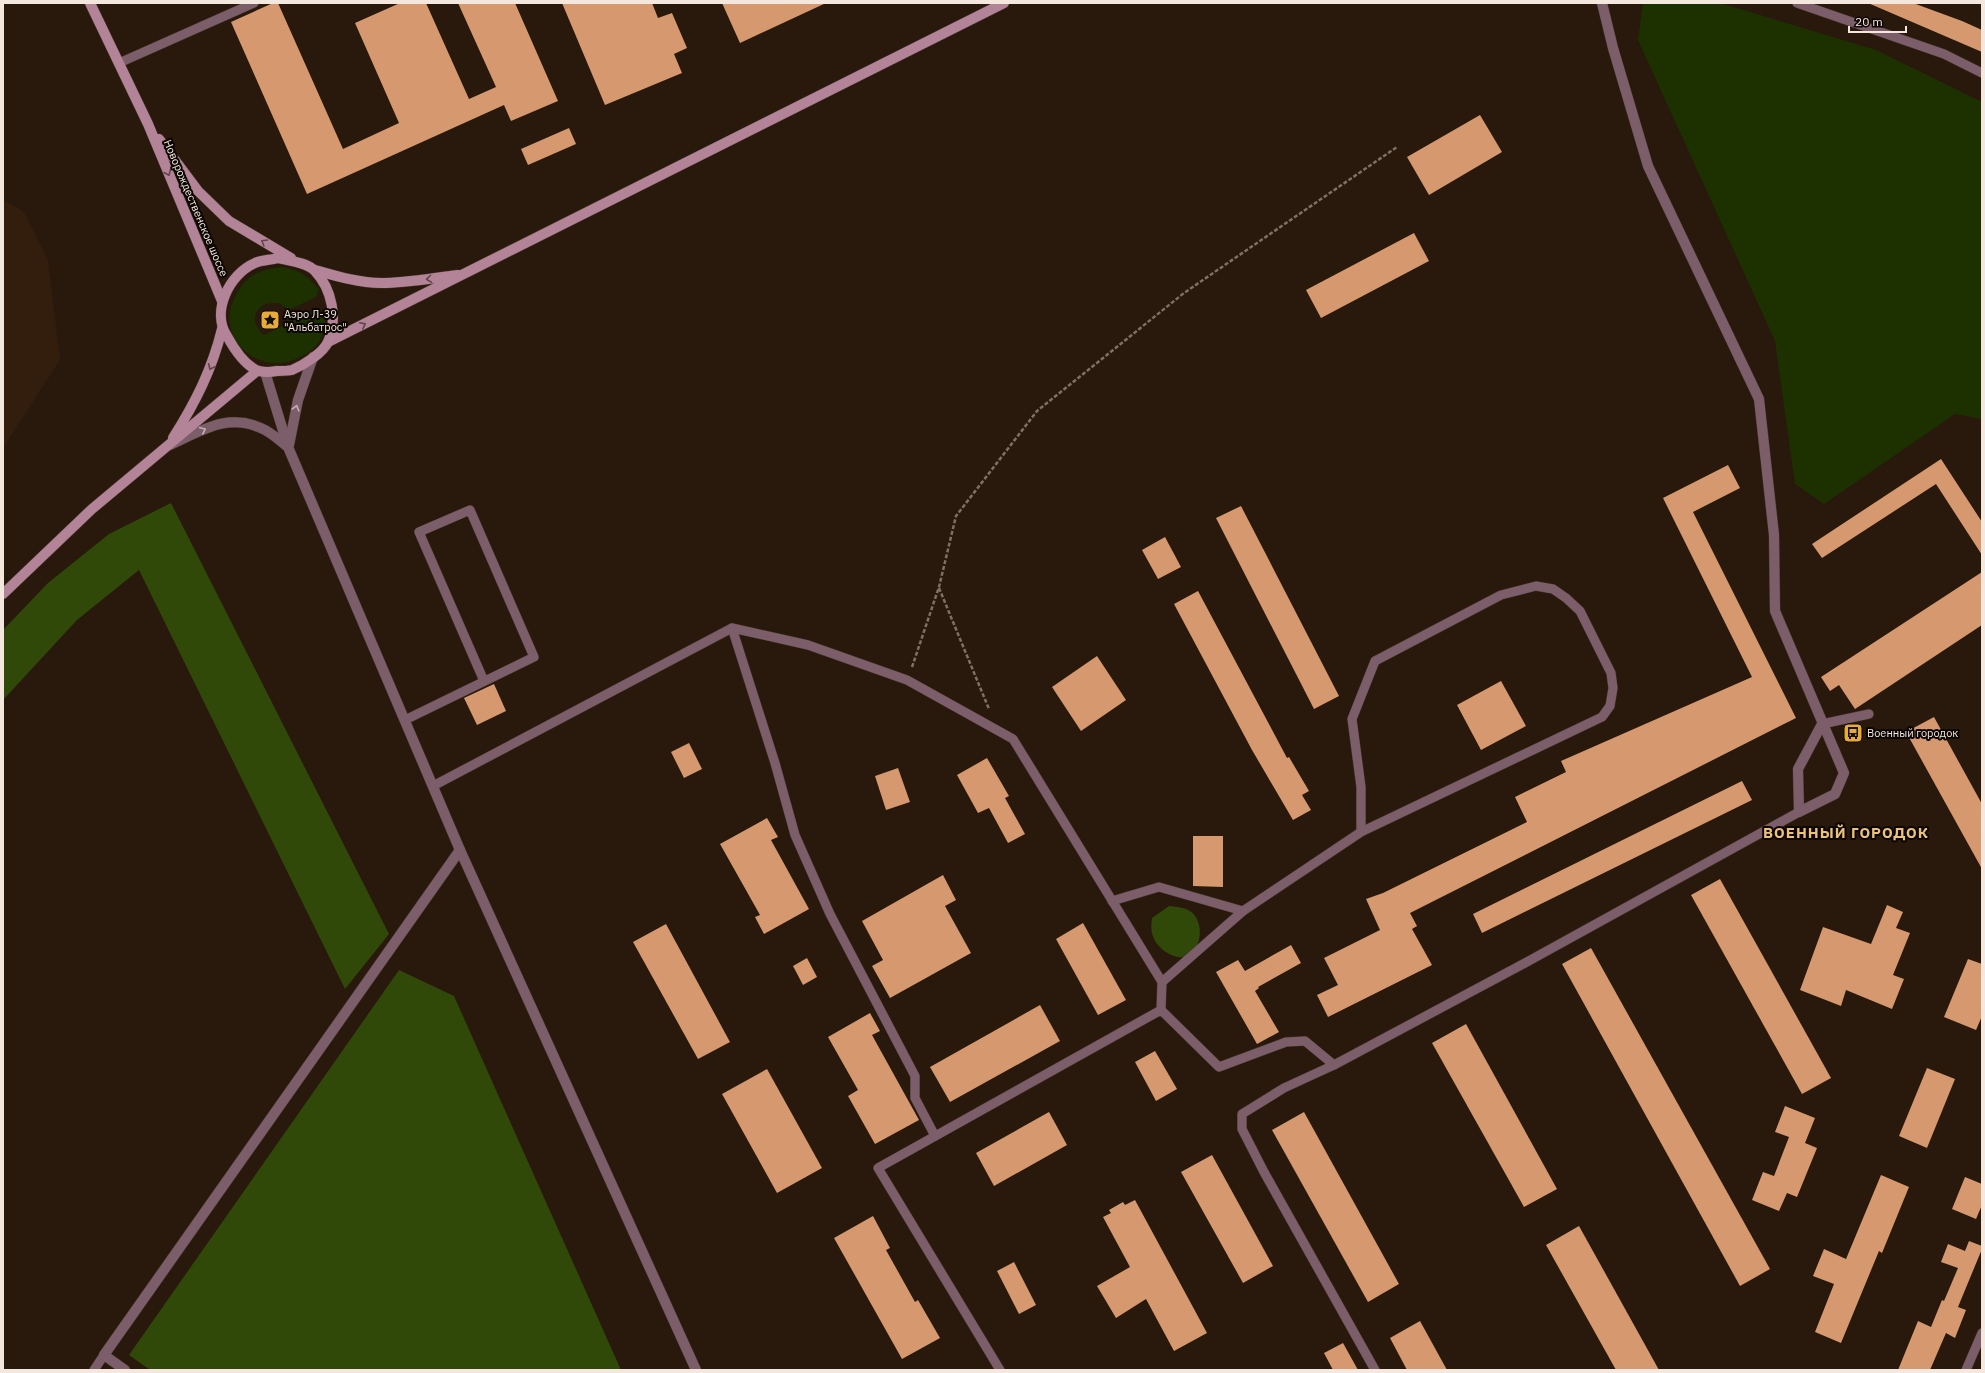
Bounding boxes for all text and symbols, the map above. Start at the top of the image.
scale bar [1849,8,1906,34]
text: 20 m [1855,14,1883,29]
street label: Новорождественское шоссе [161,137,231,279]
one-way arrow [164,169,172,176]
one-way arrow [261,240,268,247]
one-way arrow [426,274,432,283]
place label: Аэро Л-39 "Альбатрос" [284,307,347,334]
place icon: Аэро Л-39 "Альбатрос" [259,309,281,331]
one-way arrow [358,322,366,330]
one-way arrow [208,362,216,370]
one-way arrow [291,405,300,412]
one-way arrow [199,427,206,435]
bus stop icon: Военный городок [1842,722,1864,744]
place label: Военный городок [1867,726,1958,740]
district label: ВОЕННЫЙ ГОРОДОК [1763,823,1929,842]

